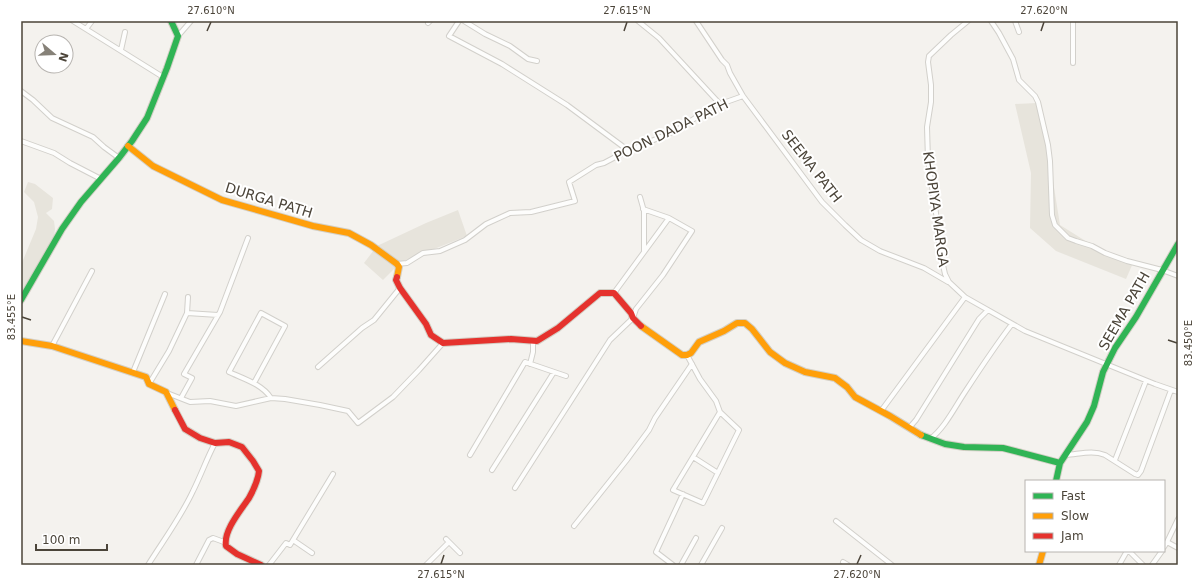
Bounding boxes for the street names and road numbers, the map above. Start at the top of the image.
street label: POON DADA PATH [611,95,731,165]
street label: SEEMA PATH [779,126,845,206]
street label: KHOPIYA MARGA [920,150,952,268]
street label: DURGA PATH [223,179,315,221]
street label: SEEMA PATH [1095,269,1153,353]

